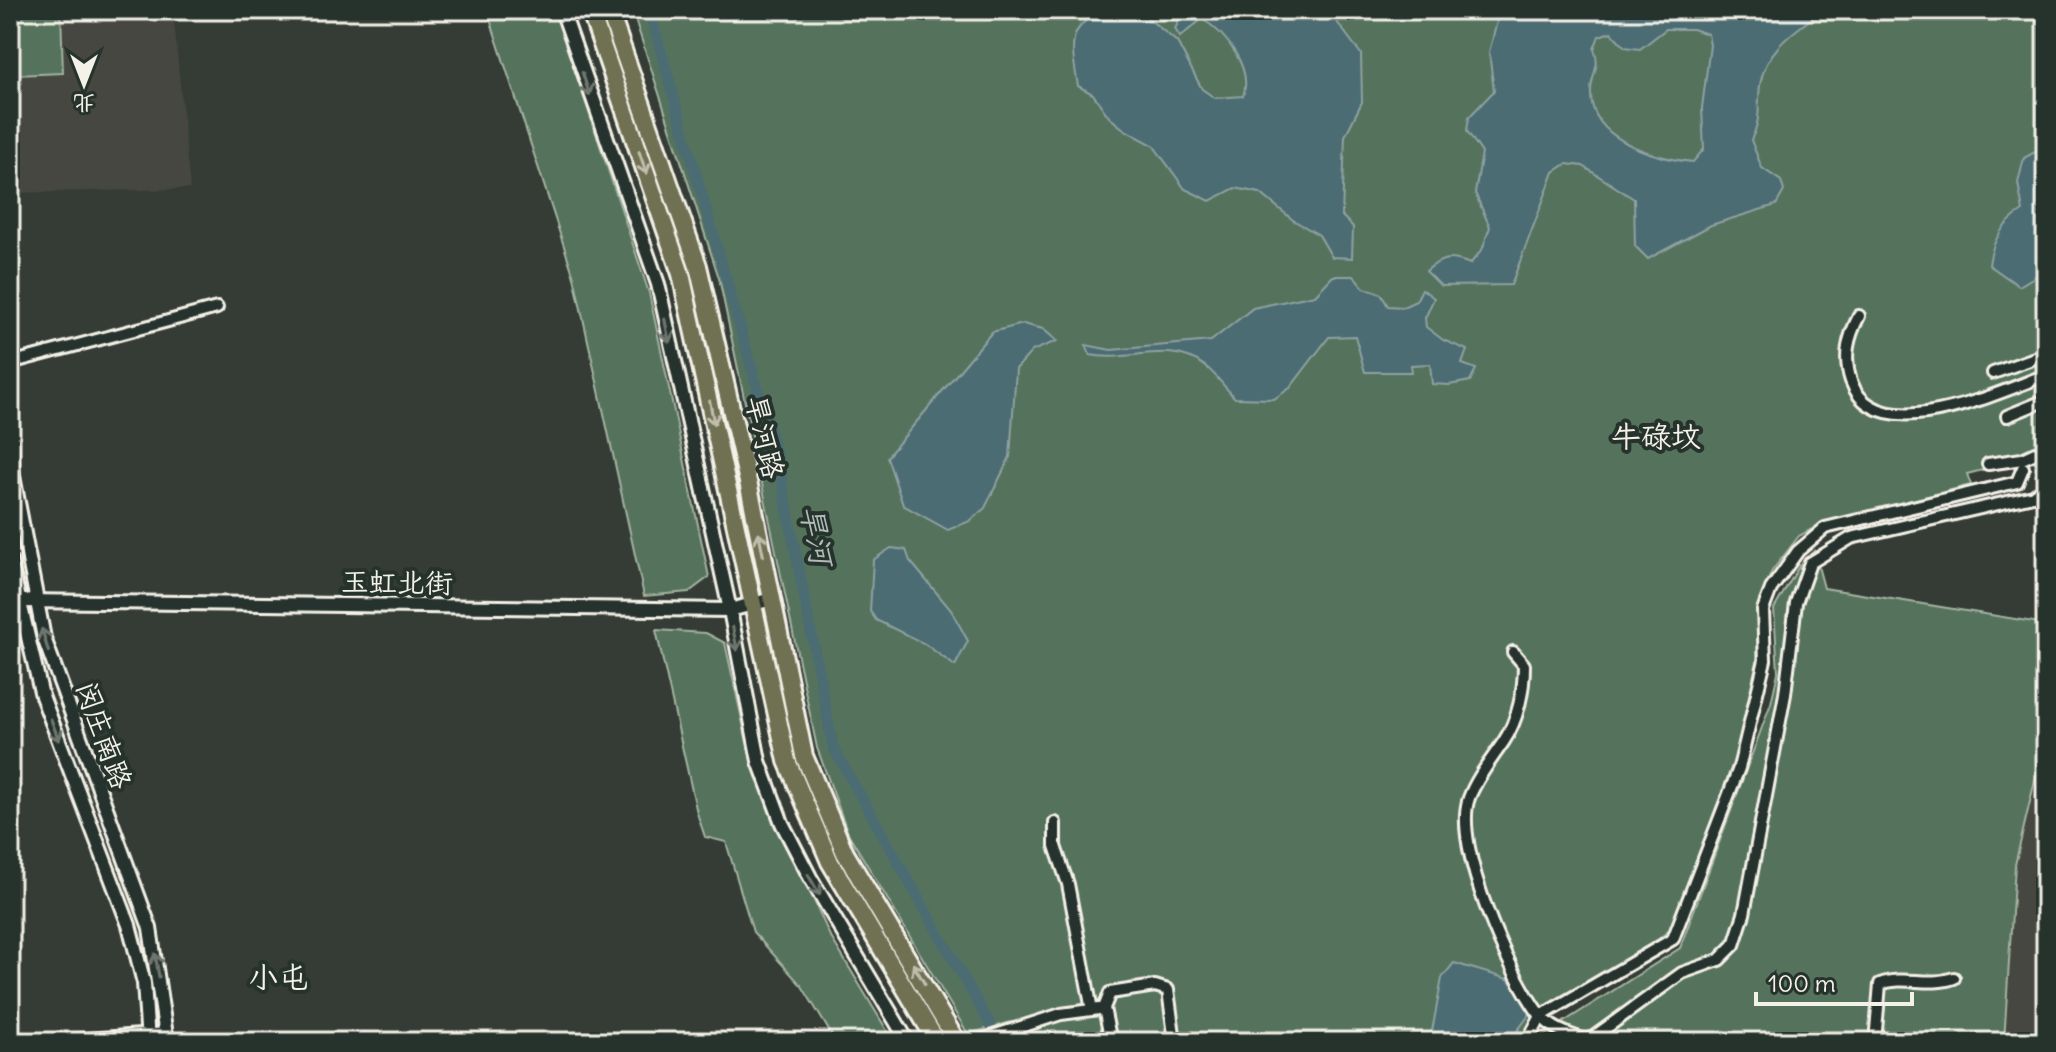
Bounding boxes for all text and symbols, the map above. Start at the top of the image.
north arrow [44,44,124,124]
one-way arrow [580,71,595,96]
text: 北 [73,90,95,118]
one-way arrow [637,150,652,175]
one-way arrow [660,317,675,343]
street label: 旱河路 [738,392,792,482]
one-way arrow [705,400,720,426]
district label: 牛碌坟 [1611,417,1701,455]
water label: 旱河 [793,502,842,573]
one-way arrow [752,532,767,557]
street label: 玉虹北街 [341,563,453,601]
one-way arrow [729,626,744,651]
one-way arrow [37,627,52,653]
street label: 闵庄南路 [68,676,140,794]
one-way arrow [49,718,63,742]
one-way arrow [806,873,822,896]
one-way arrow [149,953,164,978]
scale bar [1756,956,1912,1006]
district label: 小屯 [248,958,308,996]
one-way arrow [911,963,927,986]
text: 100 m [1768,968,1836,998]

